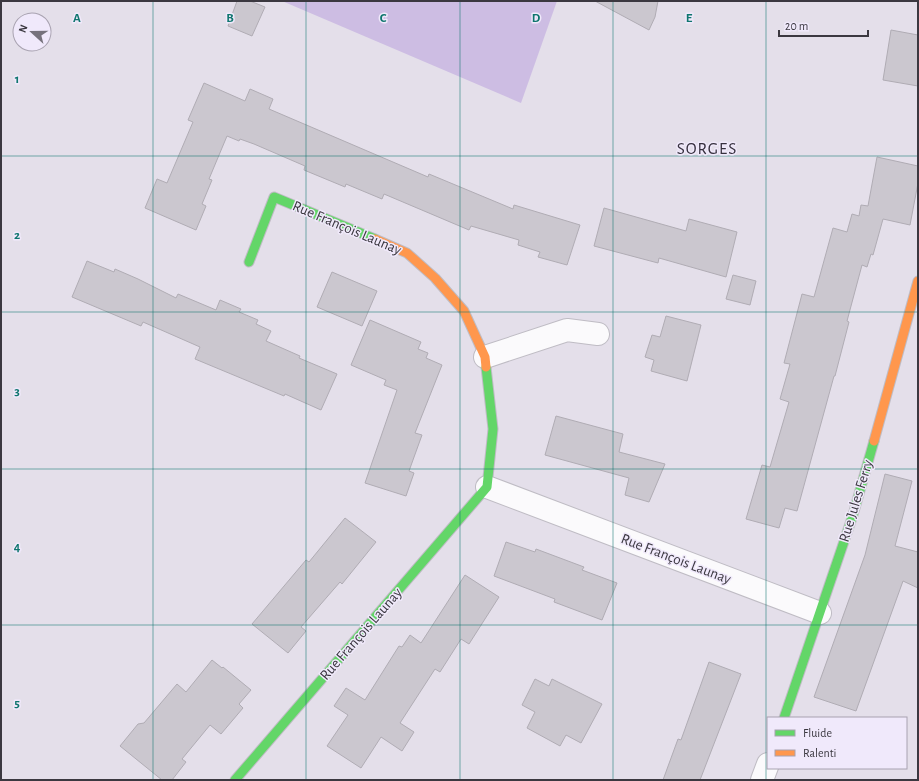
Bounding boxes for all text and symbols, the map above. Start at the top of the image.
north arrow [12,12,52,52]
text: A [73,12,81,25]
text: B [226,12,234,25]
text: C [380,12,387,25]
text: D [532,12,541,25]
text: E [686,12,693,25]
scale bar [779,12,868,38]
text: 20 m [785,20,808,32]
text: N [17,23,30,34]
text: 1 [15,73,19,86]
district label: SORGES [677,140,737,157]
street label: Rue François Launay [290,198,404,258]
text: 2 [14,229,20,242]
text: 3 [14,385,20,398]
street label: Rue Jules Ferry [836,458,876,544]
street label: Rue François Launay [619,531,734,587]
text: 4 [14,541,21,554]
street label: Rue François Launay [317,585,405,683]
text: 5 [14,697,20,710]
legend [767,717,907,769]
text: Fluide [803,727,832,739]
text: Ralenti [803,747,836,759]

